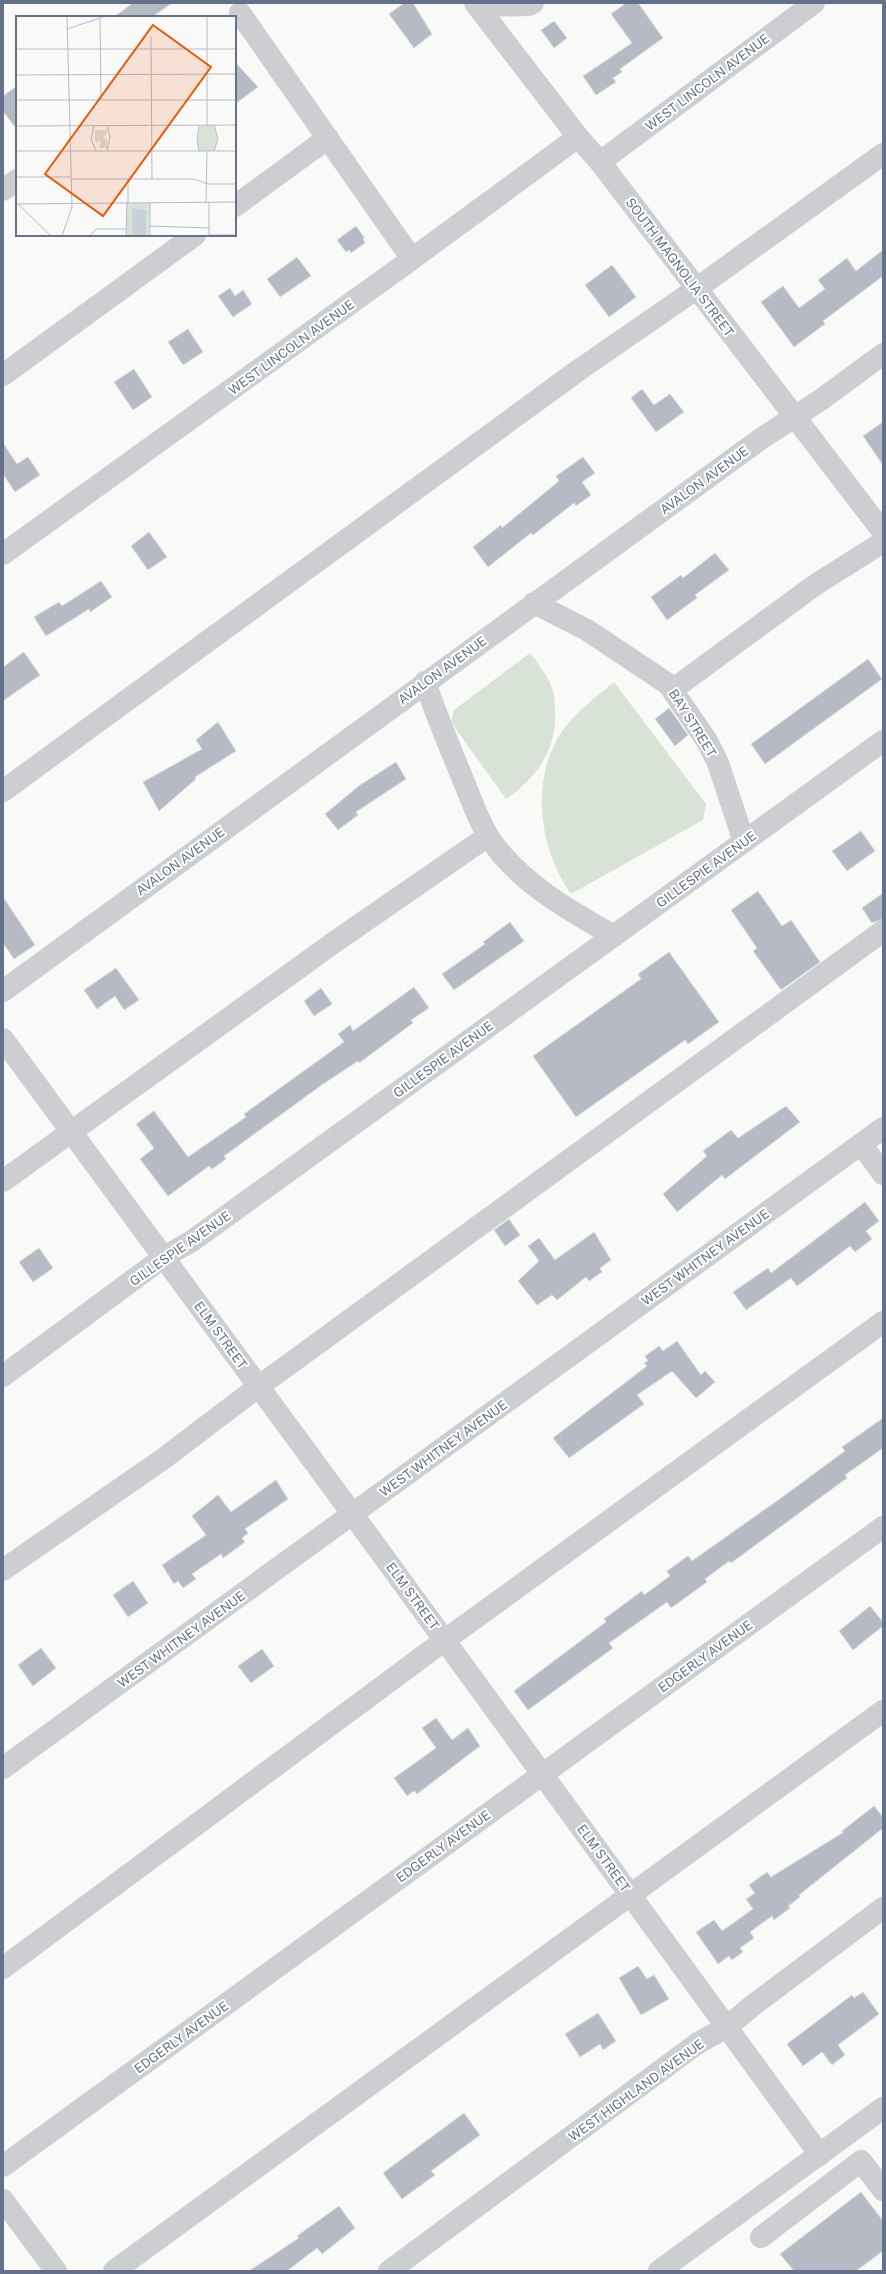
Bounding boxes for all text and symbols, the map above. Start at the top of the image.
inset map [16,16,236,236]
street label: WEST LINCOLN AVENUE [642,31,772,134]
street label: SOUTH MAGNOLIA STREET [623,195,737,340]
street label: WEST LINCOLN AVENUE [226,297,357,398]
street label: AVALON AVENUE [657,443,751,517]
street label: AVALON AVENUE [395,633,489,707]
street label: BAY STREET [666,687,719,760]
street label: AVALON AVENUE [133,824,227,898]
street label: GILLESPIE AVENUE [653,828,759,911]
street label: GILLESPIE AVENUE [390,1018,496,1101]
street label: WEST WHITNEY AVENUE [639,1206,772,1309]
street label: GILLESPIE AVENUE [127,1208,234,1289]
street label: ELM STREET [191,1299,250,1372]
street label: WEST WHITNEY AVENUE [377,1397,510,1500]
street label: ELM STREET [383,1560,442,1633]
street label: WEST WHITNEY AVENUE [115,1588,248,1691]
street label: EDGERLY AVENUE [655,1617,755,1696]
street label: EDGERLY AVENUE [393,1807,493,1886]
street label: ELM STREET [574,1822,633,1895]
street label: EDGERLY AVENUE [131,1998,231,2077]
street label: WEST HIGHLAND AVENUE [566,2036,707,2145]

